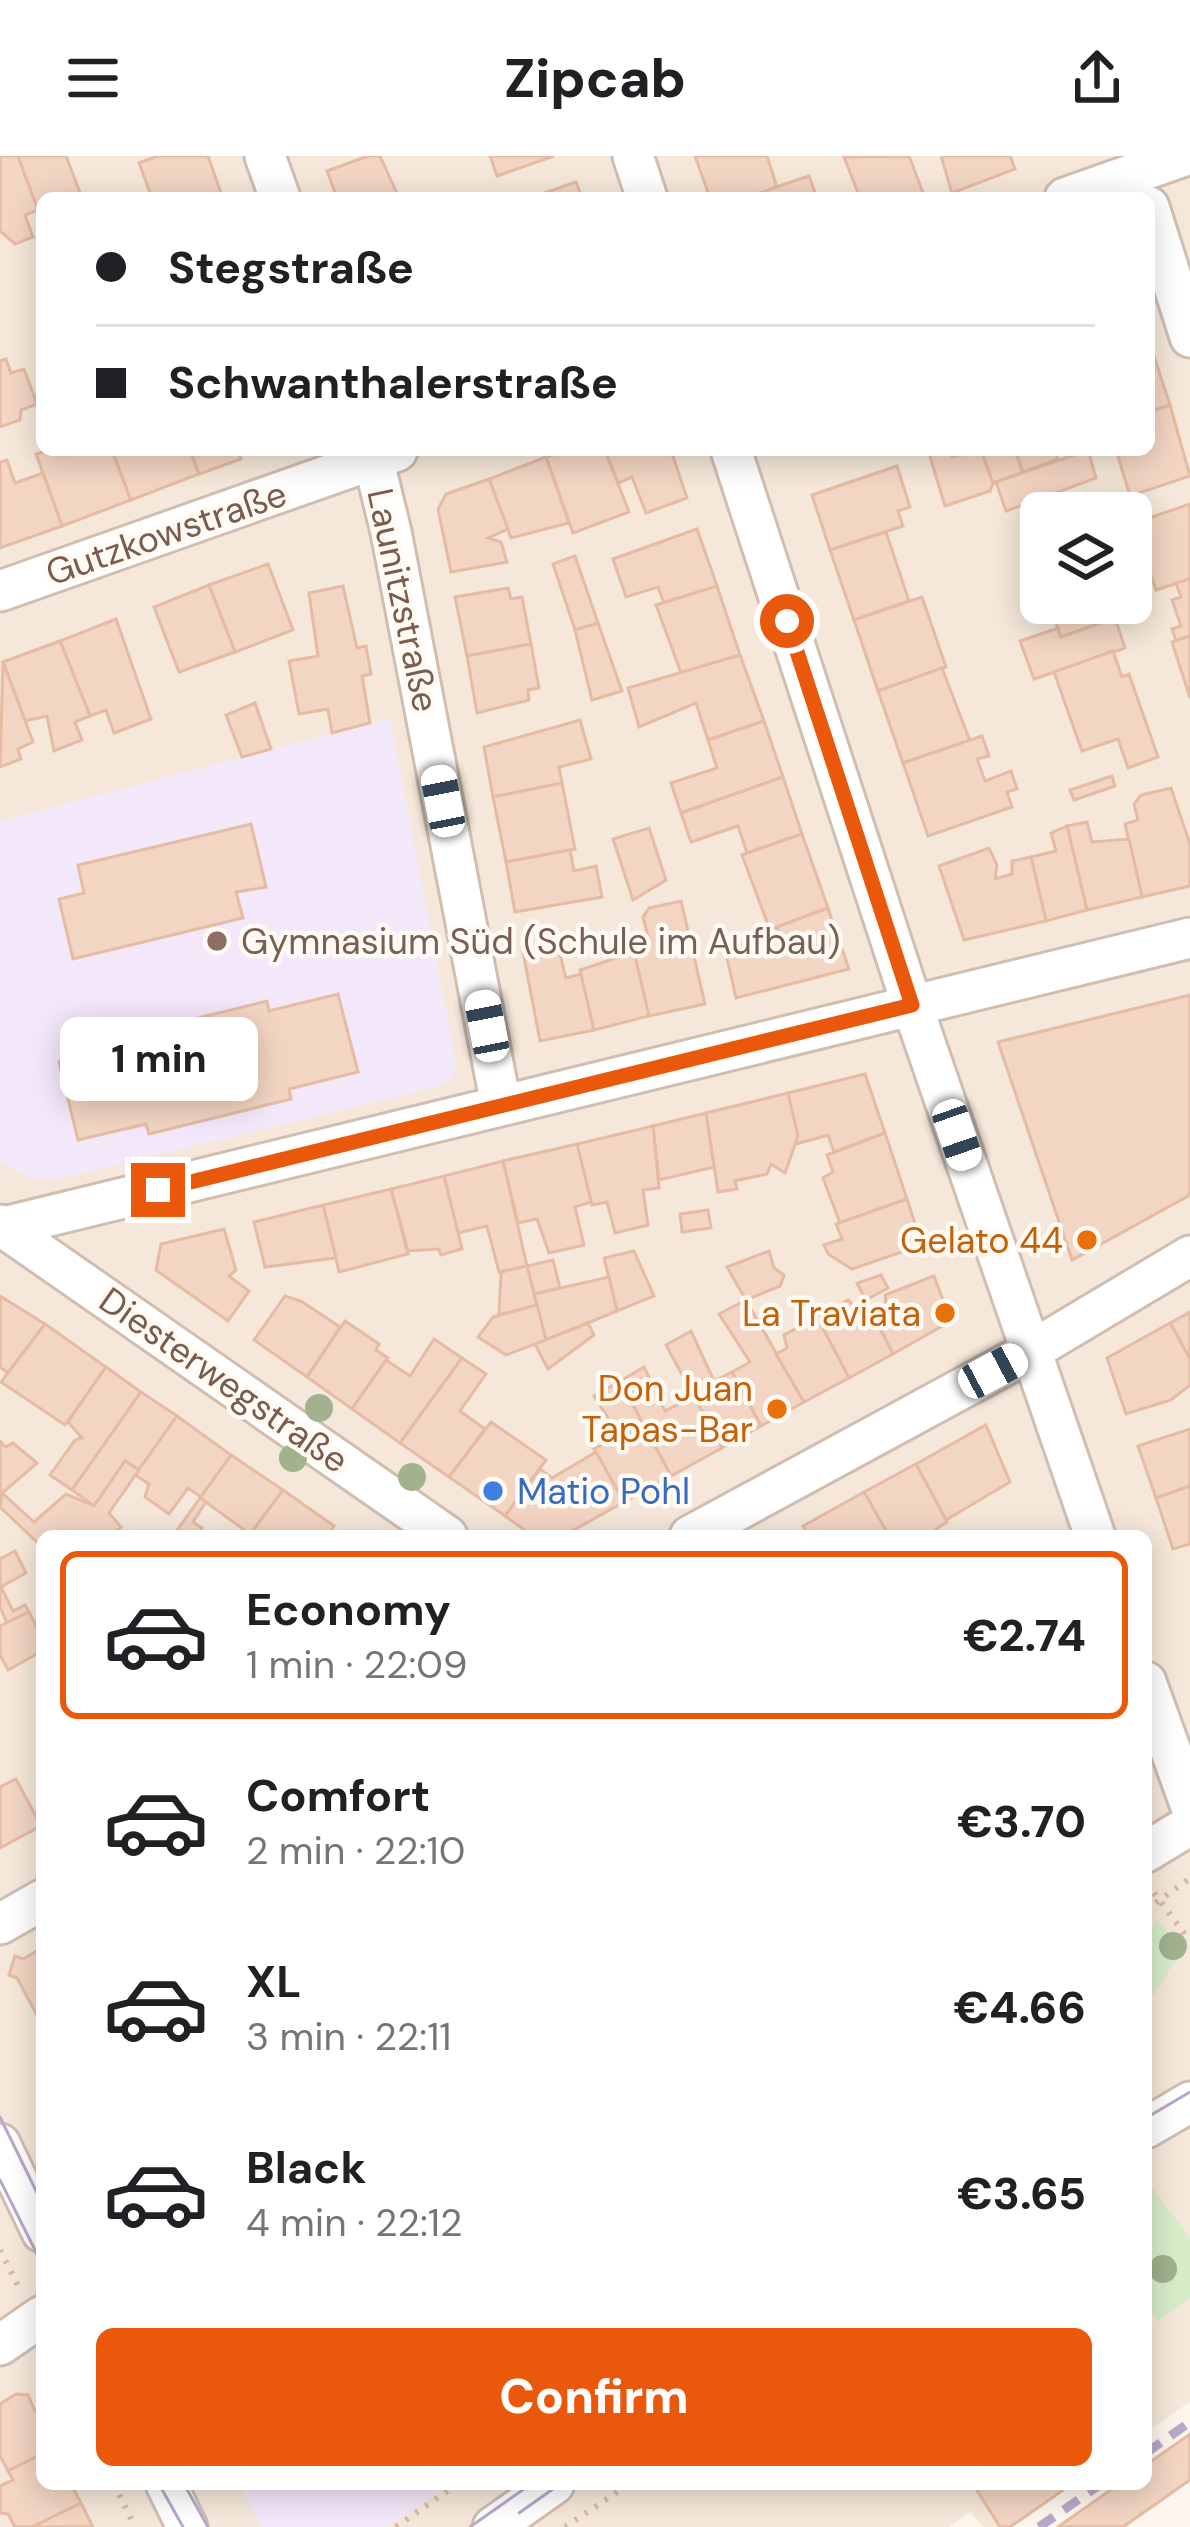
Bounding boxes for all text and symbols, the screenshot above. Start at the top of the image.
text: Zipcab [504,43,686,114]
icon: menu [60,45,126,111]
icon: share [1064,45,1130,111]
text: Stegstraße [168,238,414,297]
text: Schwanthalerstraße [168,353,618,412]
street label: Gutzkowstraße [39,470,293,596]
street label: Launitzstraße [356,484,450,716]
map controls [1020,492,1152,624]
button: layers [1020,492,1152,624]
route start [760,594,814,648]
car [418,762,468,840]
place label: Gymnasium Süd (Schule im Aufbau) [241,918,840,965]
marker: Gymnasium Süd (Schule im Aufbau) [204,928,230,954]
car [462,987,512,1065]
callout: 1 min [59,1016,257,1100]
text: 1 min [111,1033,207,1084]
car [928,1095,986,1175]
route end [131,1163,185,1217]
place label: Gelato 44 [900,1217,1063,1264]
marker: Gelato 44 [1074,1227,1100,1253]
street label: Diesterwegstraße [90,1277,358,1483]
place label: La Traviata [742,1290,921,1337]
marker: La Traviata [932,1300,958,1326]
car [953,1338,1033,1404]
place label: Don Juan Tapas-Bar [582,1365,753,1453]
marker: Don Juan Tapas-Bar [764,1396,790,1422]
place label: Matio Pohl [517,1468,690,1515]
marker: Matio Pohl [480,1478,506,1504]
text: Economy [246,1580,451,1639]
icon: car [102,1581,210,1689]
text: €2.74 [963,1606,1086,1665]
text: 1 min · 22:09 [246,1639,467,1690]
text: Comfort [246,1766,430,1825]
icon: car [102,1767,210,1875]
text: €3.70 [957,1792,1086,1851]
text: 2 min · 22:10 [246,1825,465,1876]
text: XL [246,1952,301,2011]
icon: car [102,1953,210,2061]
text: €4.66 [954,1978,1086,2037]
text: 3 min · 22:11 [246,2011,452,2062]
text: Black [246,2138,366,2197]
icon: car [102,2139,210,2247]
text: €3.65 [957,2164,1086,2223]
text: 4 min · 22:12 [246,2197,462,2248]
button: Confirm [96,2328,1092,2466]

